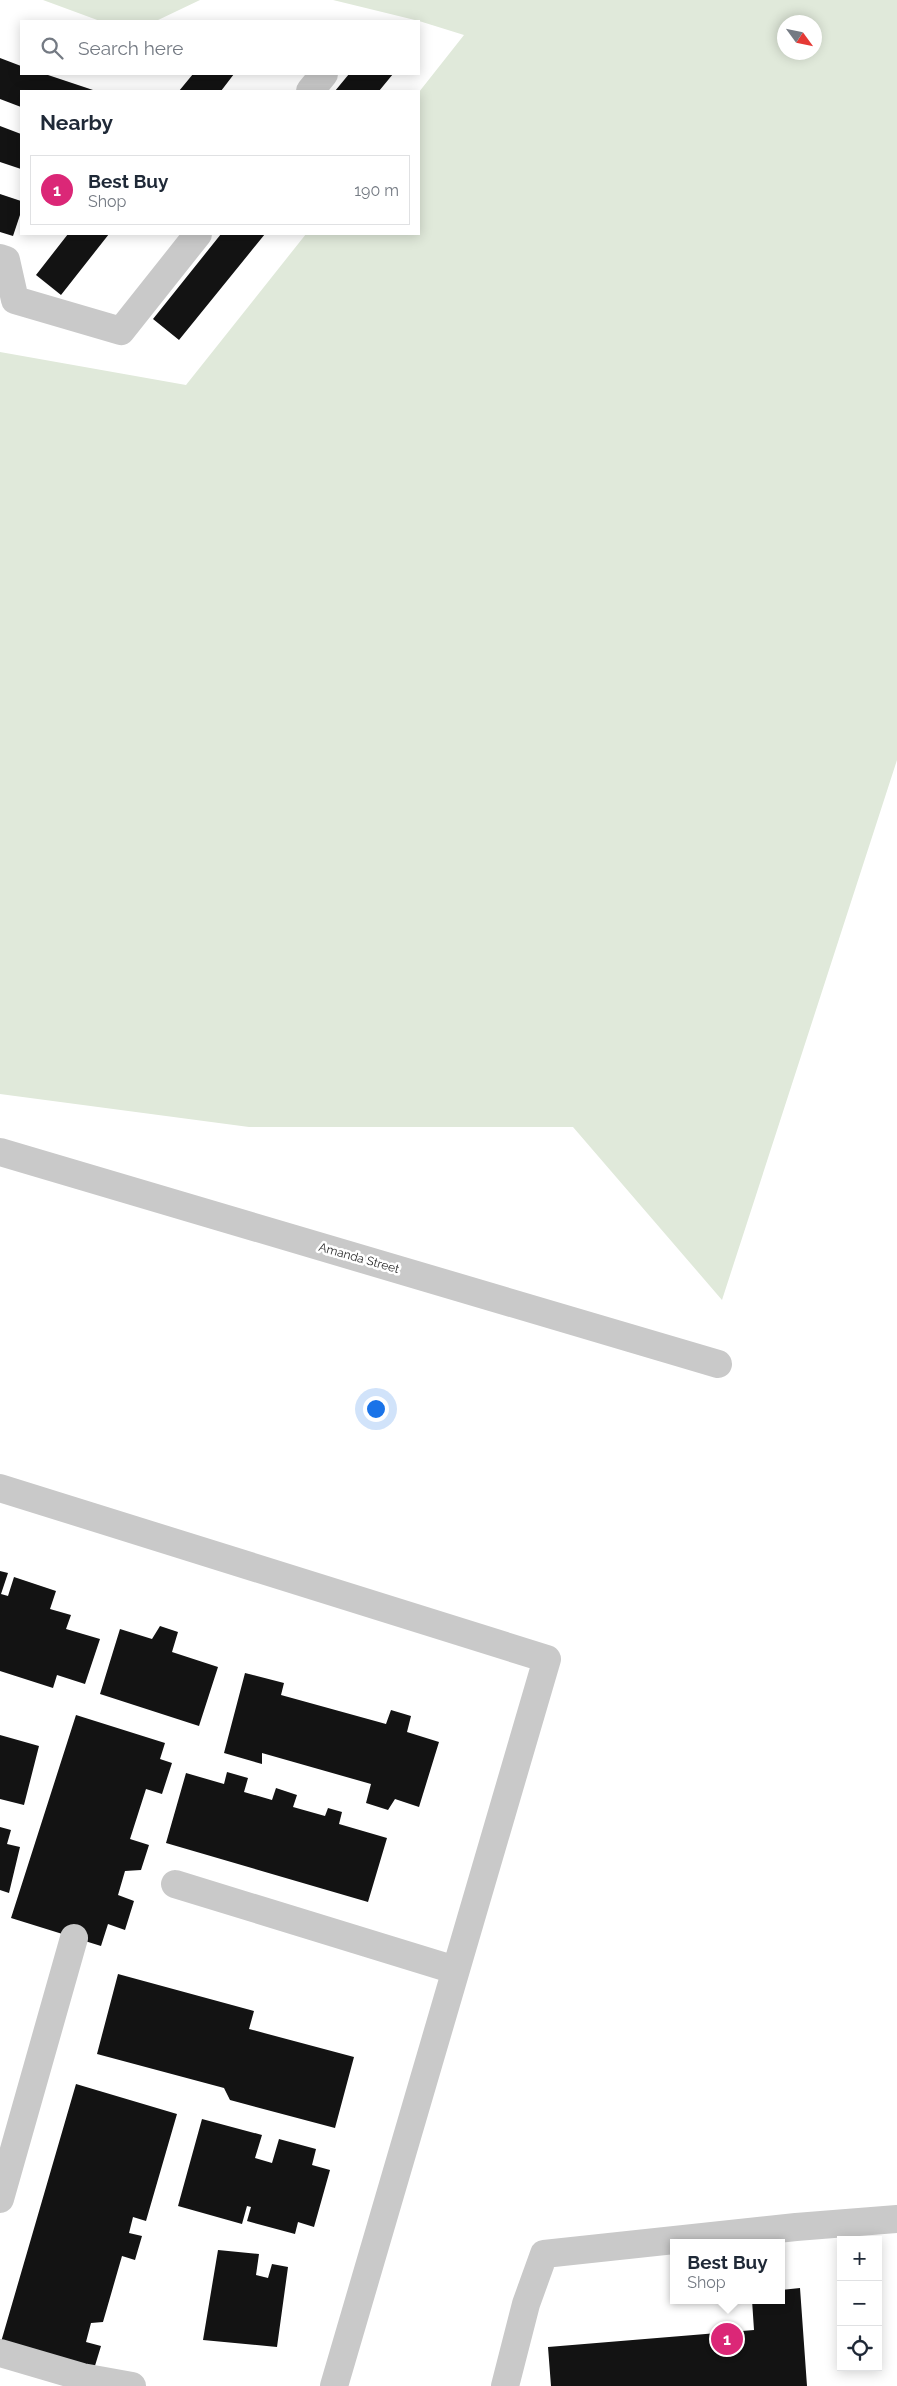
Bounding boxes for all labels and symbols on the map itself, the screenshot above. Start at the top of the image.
north arrow [777,15,822,60]
street label: Amanda Street [317,1240,401,1276]
your location [363,1396,389,1422]
pin: 1 [711,2320,743,2358]

